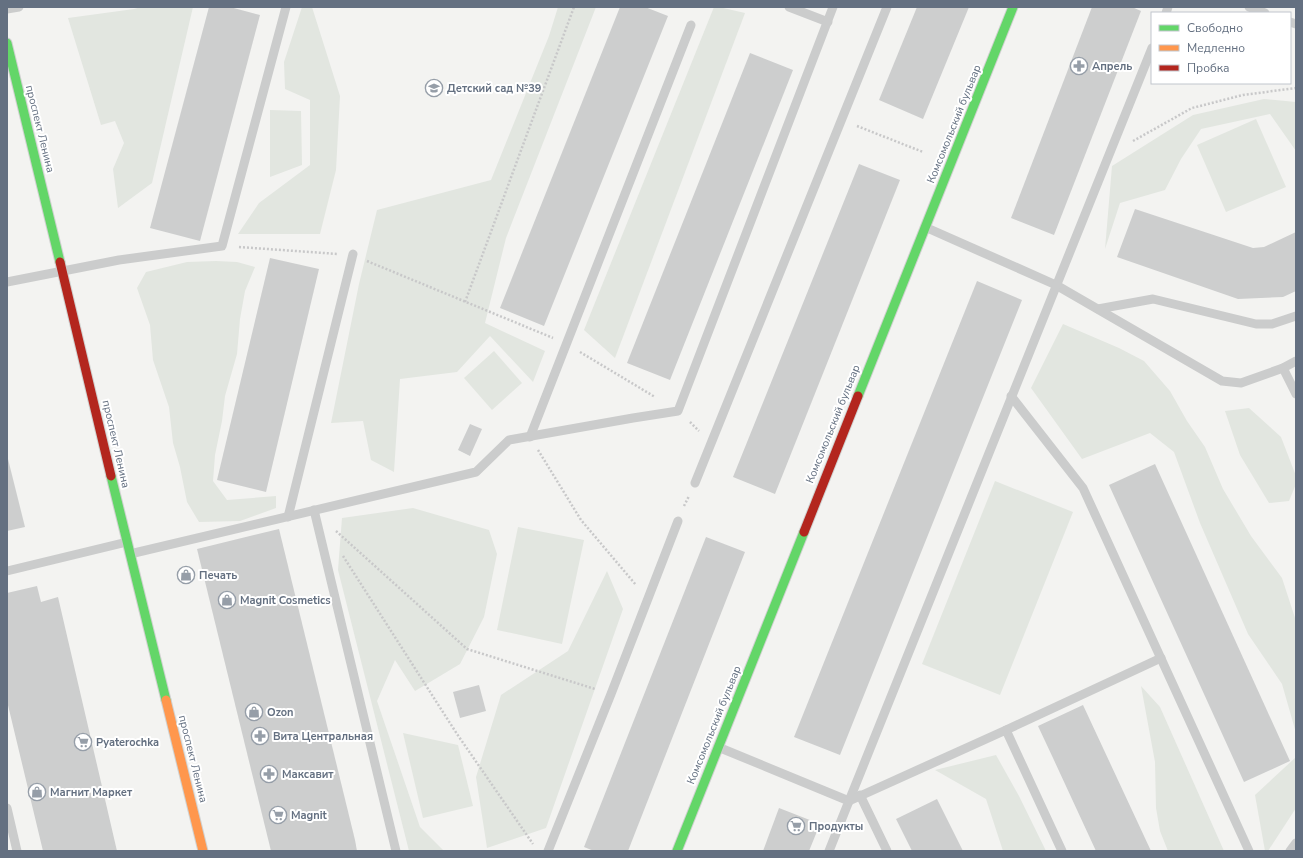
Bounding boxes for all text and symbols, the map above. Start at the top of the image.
legend [1151,12,1291,84]
text: Свободно [1187,20,1243,36]
text: Медленно [1187,40,1245,56]
pharmacy icon: Апрель [1069,56,1089,76]
place label: Апрель [1092,59,1132,74]
text: Пробка [1187,60,1230,76]
street label: Комсомольский бульвар [923,63,985,185]
school or university icon: Детский сад №39 [424,78,444,98]
place label: Детский сад №39 [447,81,542,96]
street label: проспект Ленина [22,84,58,174]
street label: Комсомольский бульвар [802,363,864,485]
street label: проспект Ленина [99,399,133,489]
shop icon: Печать [176,565,196,585]
place label: Печать [199,568,237,583]
shop icon: Magnit Cosmetics [217,590,237,610]
place label: Magnit Cosmetics [240,593,331,608]
street label: Комсомольский бульвар [683,664,745,786]
shop icon: Ozon [244,702,264,722]
place label: Ozon [267,705,294,720]
street label: проспект Ленина [175,714,211,804]
pharmacy icon: Вита Центральная [250,726,270,746]
place label: Вита Центральная [273,729,373,744]
supermarket icon: Pyaterochka [73,732,93,752]
place label: Pyaterochka [96,735,159,750]
pharmacy icon: Максавит [259,764,279,784]
place label: Максавит [282,767,334,782]
shop icon: Магнит Маркет [27,782,47,802]
place label: Магнит Маркет [50,785,133,800]
supermarket icon: Magnit [268,805,288,825]
place label: Magnit [291,808,327,823]
supermarket icon: Продукты [786,816,806,836]
place label: Продукты [809,819,863,834]

